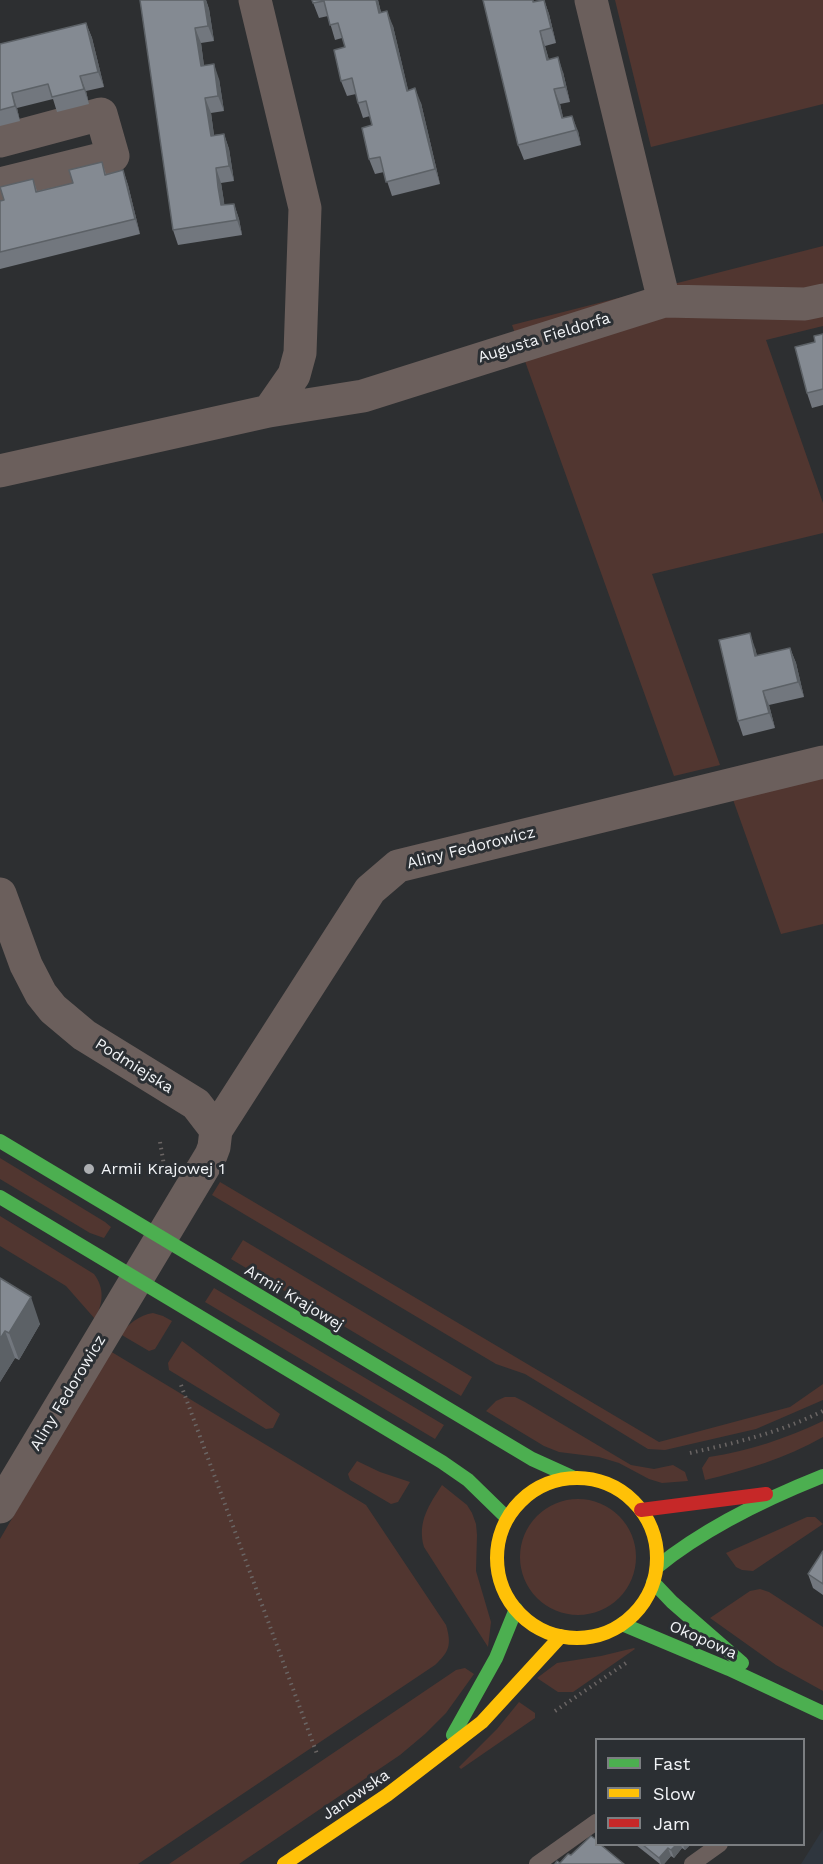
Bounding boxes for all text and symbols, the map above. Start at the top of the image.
street label: Augusta Fieldorfa [475,309,613,367]
street label: Aliny Fedorowicz [405,823,537,873]
street label: Podmiejska [91,1034,177,1098]
place label: Armii Krajowej 1 [101,1159,225,1179]
marker: Armii Krajowej 1 [82,1162,96,1176]
street label: Armii Krajowej [241,1261,347,1335]
street label: Aliny Fedorowicz [26,1332,110,1454]
street label: Okopowa [666,1617,740,1663]
legend [595,1738,805,1846]
text: Fast [653,1753,690,1774]
street label: Janowska [319,1766,393,1824]
text: Slow [653,1783,696,1804]
text: Jam [653,1813,690,1834]

